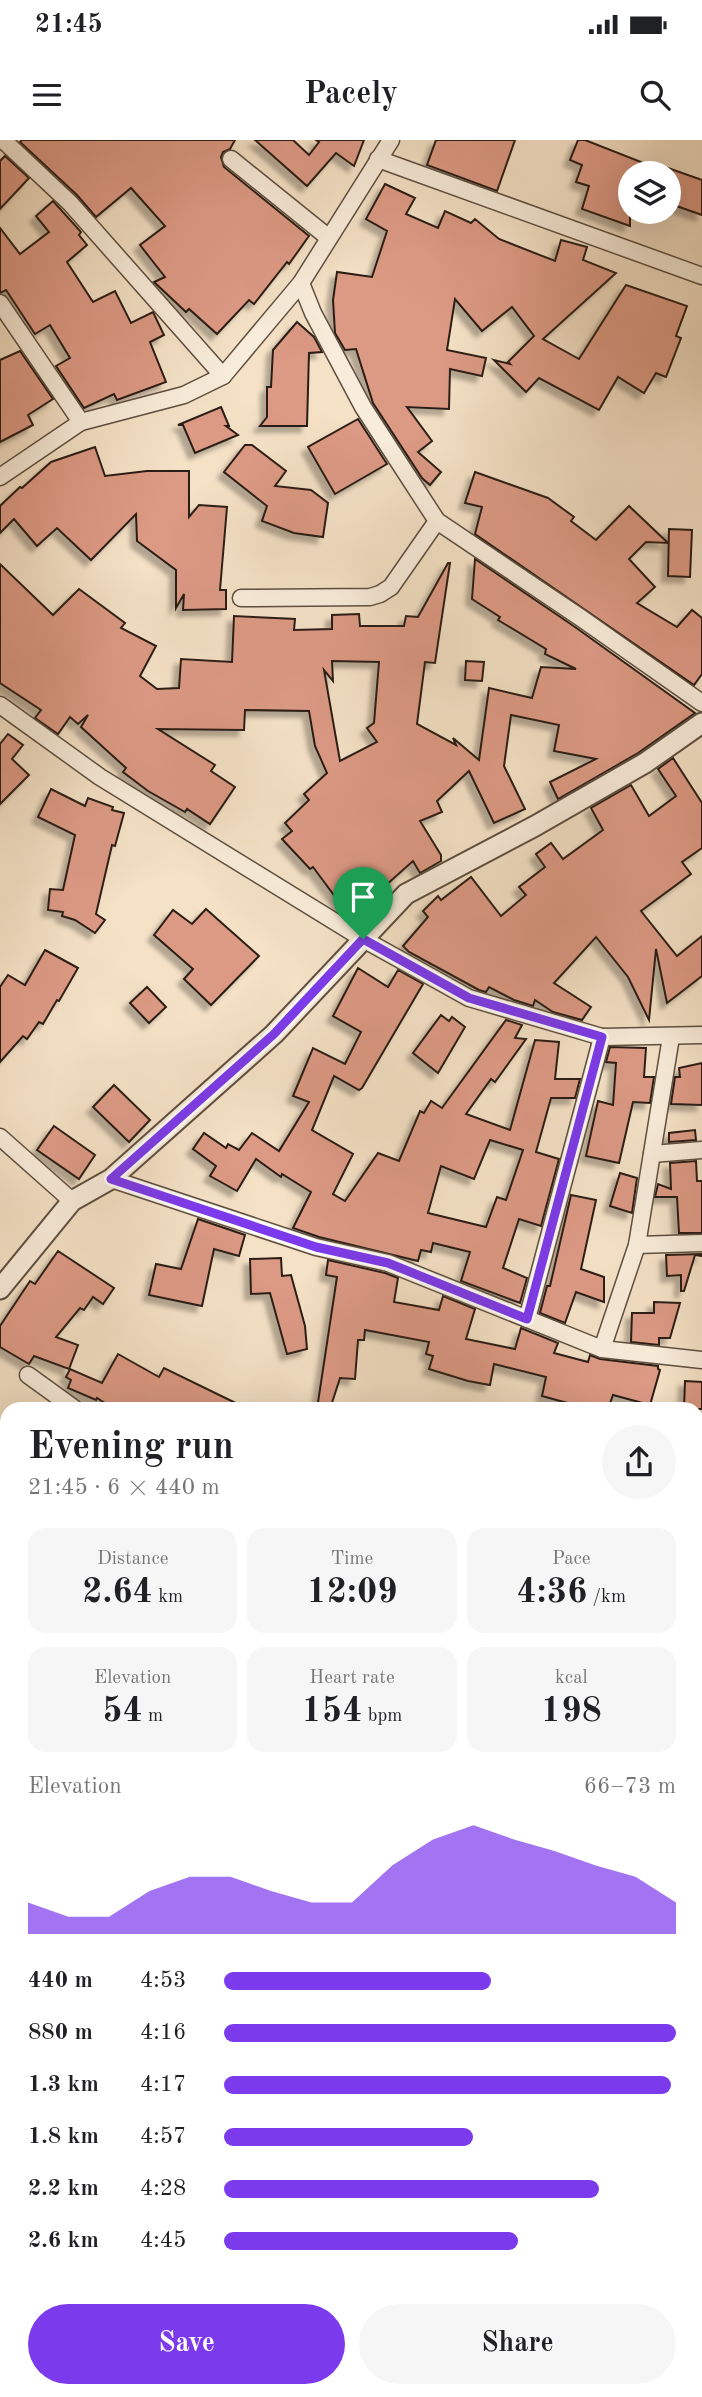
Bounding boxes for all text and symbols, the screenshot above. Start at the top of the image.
text: 21:45 [35,12,103,38]
icon: menu [28,76,66,114]
icon: search [636,76,674,114]
text: Pacely [304,79,398,111]
map controls [618,161,681,224]
button: layers [618,161,681,224]
pin [333,867,393,939]
icon: arrive [344,878,382,916]
button: share [602,1425,676,1499]
text: Evening run [28,1429,234,1467]
text: 21:45 · 6 × 440 m [28,1476,220,1499]
text: Distance [97,1550,168,1569]
text: Time [331,1550,373,1569]
text: Pace [552,1550,591,1569]
text: 2.64 [82,1575,153,1610]
text: 12:09 [306,1575,398,1610]
text: 4:36 [517,1575,587,1610]
text: km [153,1588,183,1607]
text: /km [587,1588,626,1607]
text: Elevation [94,1669,171,1688]
text: Heart rate [309,1669,395,1688]
text: kcal [555,1669,588,1688]
text: 54 [102,1694,143,1729]
text: 154 [302,1694,362,1729]
text: 198 [541,1694,602,1729]
text: m [143,1707,163,1726]
text: bpm [362,1707,402,1726]
text: Elevation [28,1775,122,1798]
text: 66–73 m [584,1775,676,1798]
text: 440 m [28,1969,93,1992]
text: 4:53 [140,1969,186,1992]
text: 880 m [28,2021,93,2044]
text: 4:16 [140,2021,186,2044]
text: 1.3 km [28,2073,99,2096]
text: 4:17 [140,2073,186,2096]
text: 1.8 km [28,2125,99,2148]
text: 4:57 [140,2125,186,2148]
text: 2.2 km [28,2177,99,2200]
text: 4:28 [140,2177,186,2200]
text: 2.6 km [28,2229,99,2252]
text: 4:45 [140,2229,186,2252]
button: Save [28,2304,345,2384]
button: Share [359,2304,676,2384]

